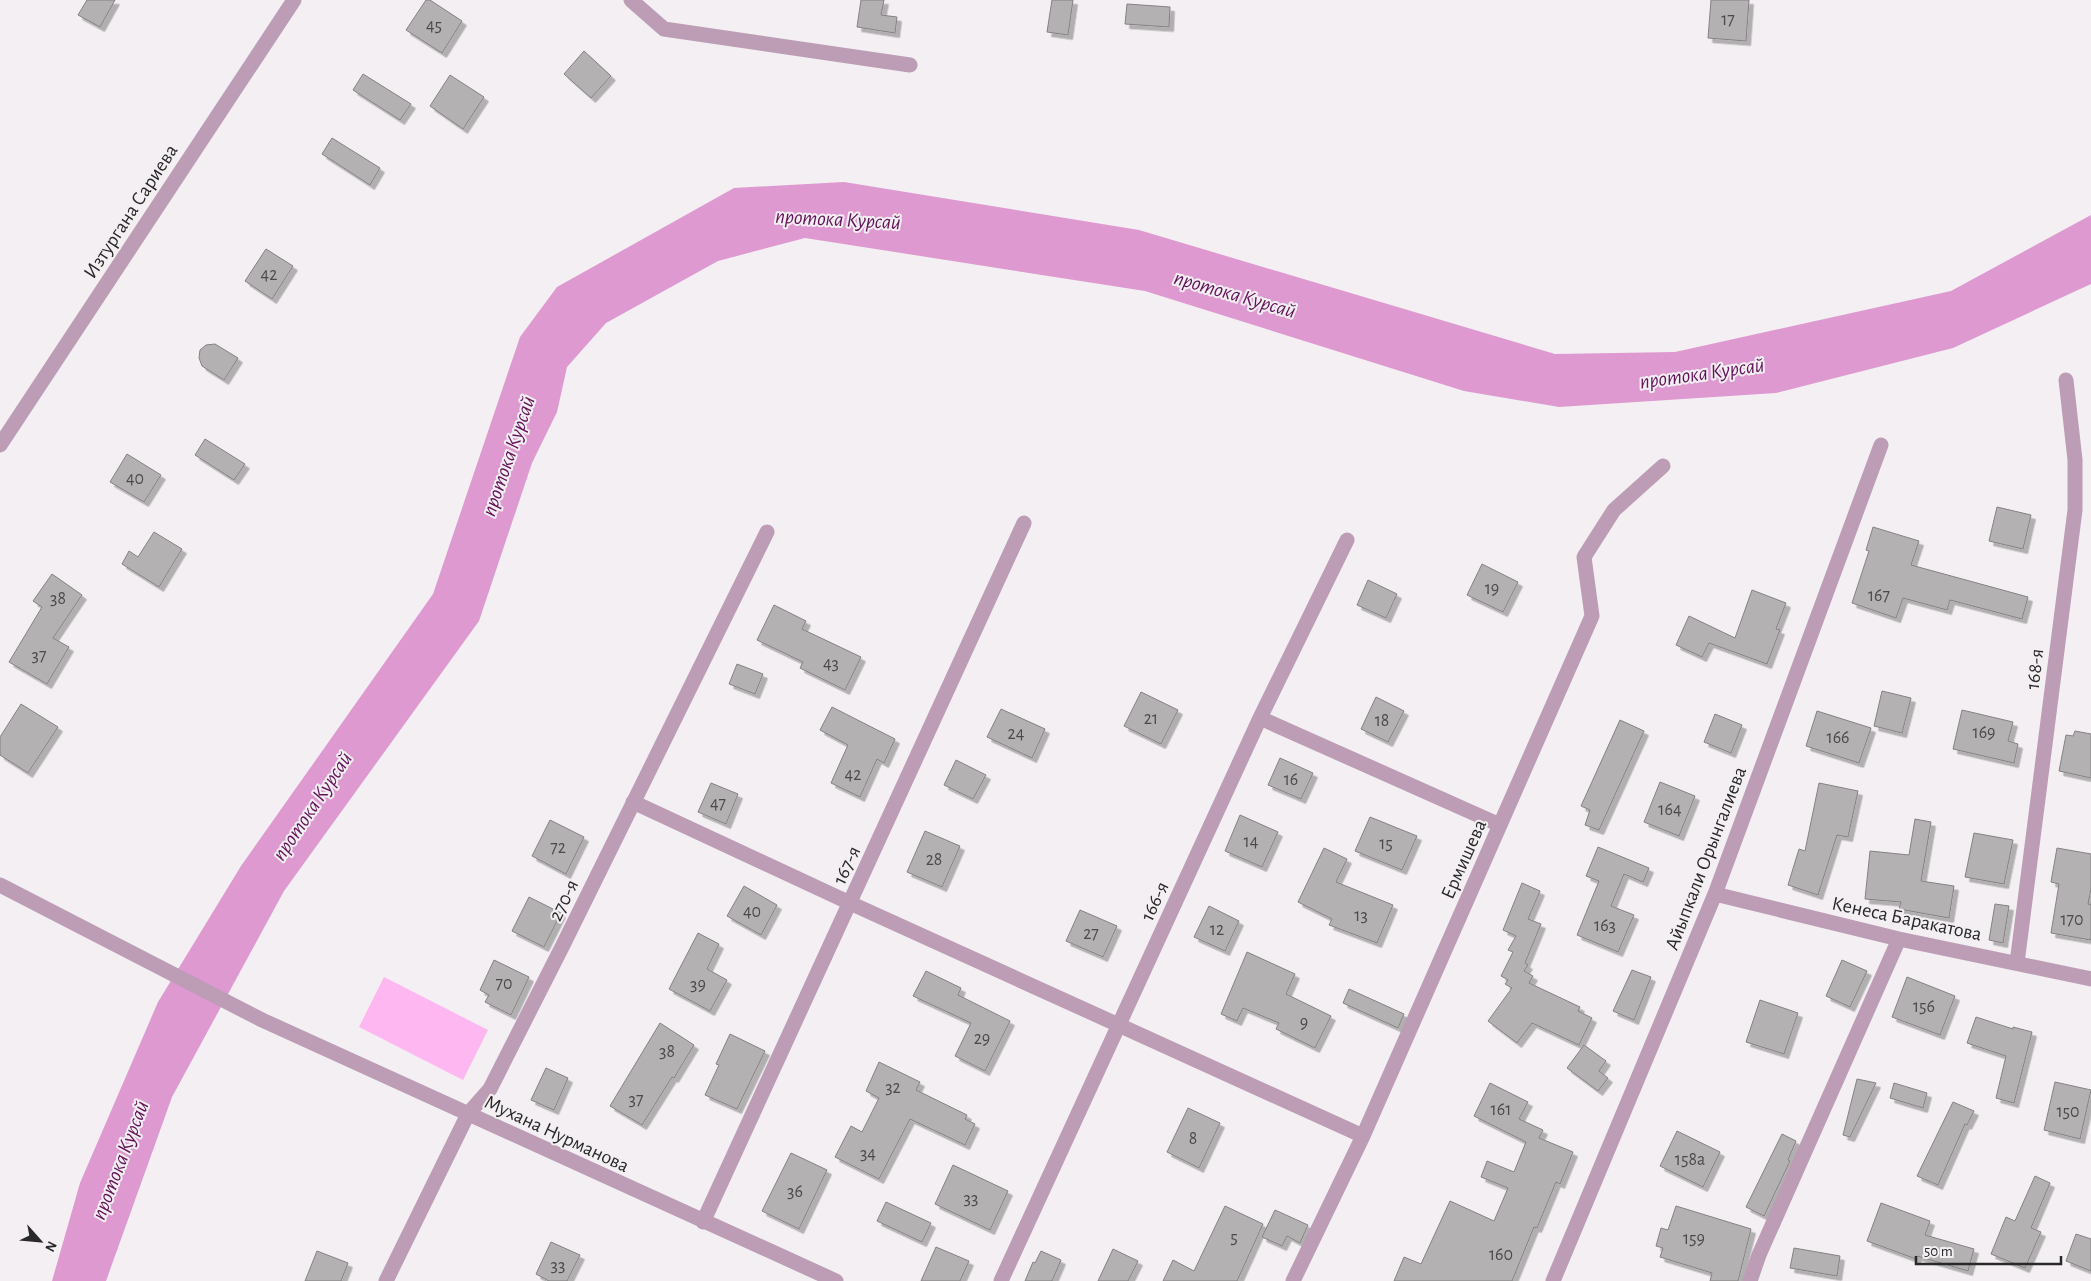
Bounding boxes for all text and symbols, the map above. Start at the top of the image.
house number: 17 [1721,11,1735,29]
house number: 45 [426,17,442,35]
street label: Изтургана Сариева [80,141,182,282]
water label: протока Курсай [775,206,901,234]
house number: 42 [261,266,277,284]
water label: протока Курсай [1171,267,1298,323]
water label: протока Курсай [1638,354,1766,394]
water label: протока Курсай [478,393,540,519]
house number: 40 [126,470,144,488]
house number: 19 [1485,580,1499,598]
house number: 167 [1868,587,1890,605]
house number: 38 [50,590,66,608]
house number: 37 [32,647,46,665]
street label: 168-я [2023,648,2047,691]
house number: 43 [823,655,839,673]
house number: 21 [1144,710,1158,728]
house number: 18 [1375,712,1389,730]
house number: 169 [1972,724,1996,742]
house number: 24 [1008,725,1025,743]
house number: 166 [1826,729,1850,747]
water label: протока Курсай [269,748,357,865]
street label: Айыпкали Орынгалиева [1662,764,1750,953]
house number: 42 [845,766,861,784]
house number: 16 [1284,771,1298,789]
house number: 47 [710,795,726,813]
house number: 164 [1658,801,1682,819]
street label: Ермишева [1438,817,1490,902]
house number: 14 [1244,833,1259,851]
house number: 15 [1379,835,1393,853]
house number: 72 [550,839,566,857]
street label: 167-я [829,843,864,888]
house number: 28 [926,851,942,869]
street label: 270-я [545,877,582,924]
street label: 166-я [1137,879,1173,924]
street label: Кенеса Баракатова [1830,893,1984,945]
house number: 40 [743,903,761,921]
house number: 13 [1354,907,1368,925]
house number: 170 [2060,911,2084,929]
house number: 163 [1594,917,1616,935]
house number: 12 [1210,921,1224,939]
house number: 27 [1083,925,1099,943]
house number: 70 [495,975,513,993]
house number: 39 [690,976,706,994]
house number: 156 [1913,998,1935,1016]
house number: 9 [1300,1014,1308,1032]
house number: 29 [974,1030,990,1048]
house number: 38 [659,1043,675,1061]
house number: 32 [885,1079,901,1097]
house number: 37 [629,1091,643,1109]
street label: Мухана Нурманова [481,1092,632,1176]
water label: протока Курсай [88,1098,154,1223]
house number: 161 [1491,1101,1511,1119]
house number: 150 [2056,1103,2080,1121]
house number: 8 [1189,1130,1197,1148]
house number: 34 [860,1145,876,1163]
house number: 158а [1675,1151,1705,1169]
house number: 36 [787,1183,803,1201]
house number: 33 [964,1190,978,1208]
north arrow [15,1216,65,1266]
house number: 5 [1230,1229,1238,1247]
house number: 159 [1683,1230,1705,1248]
scale bar [1916,1234,2061,1266]
text: N [42,1239,59,1254]
text: 50 m [1924,1244,1953,1259]
house number: 160 [1489,1246,1513,1264]
house number: 33 [551,1257,565,1275]

